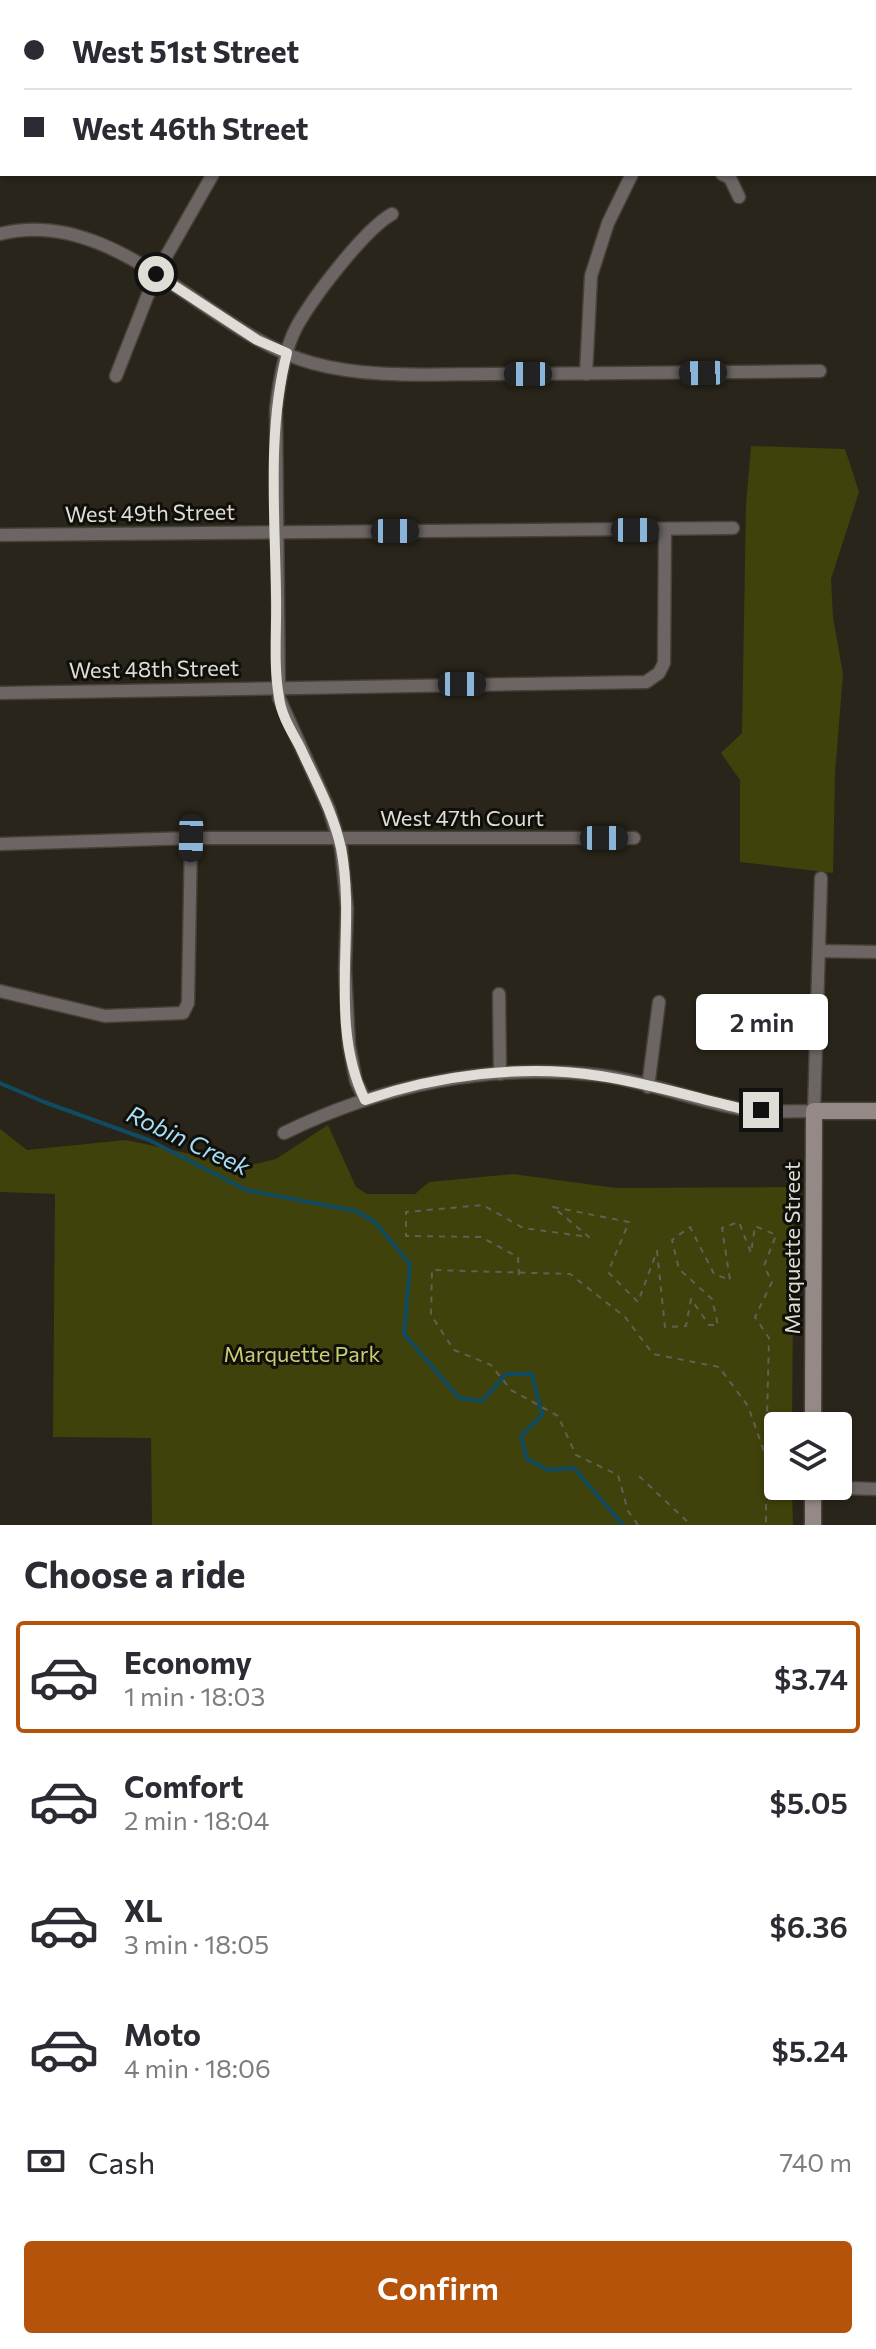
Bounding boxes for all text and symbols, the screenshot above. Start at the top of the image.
text: West 51st Street [72,32,299,69]
text: West 46th Street [72,109,308,146]
route start [138,256,174,292]
car [679,361,727,385]
car [504,362,552,386]
street label: West 49th Street [65,498,235,527]
car [611,518,659,542]
car [371,519,419,543]
street label: West 48th Street [69,654,239,683]
car [438,672,486,696]
street label: West 47th Court [380,804,544,831]
car [179,814,203,862]
car [580,826,628,850]
callout: 2 min [695,994,827,1050]
text: 2 min [730,1006,794,1037]
route end [743,1092,779,1128]
water label: Robin Creek [123,1099,256,1181]
street label: Marquette Street [778,1161,805,1335]
park label: Marquette Park [223,1340,381,1367]
map controls [764,1412,852,1500]
button: layers [764,1412,852,1500]
text: Choose a ride [24,1551,245,1595]
icon: car [28,1641,100,1713]
text: Economy [124,1643,252,1680]
text: $3.74 [774,1659,848,1696]
text: 1 min · 18:03 [124,1680,265,1711]
icon: car [28,1765,100,1837]
text: Comfort [124,1767,243,1804]
text: $5.05 [770,1783,848,1820]
text: 2 min · 18:04 [124,1804,269,1835]
icon: car [28,1889,100,1961]
text: XL [124,1891,163,1928]
text: $6.36 [770,1907,848,1944]
text: 3 min · 18:05 [124,1928,269,1959]
icon: car [28,2013,100,2085]
text: Moto [124,2015,201,2052]
text: $5.24 [772,2031,848,2068]
text: 4 min · 18:06 [124,2052,271,2083]
icon: cash [24,2139,68,2183]
text: Cash [88,2143,155,2180]
text: 740 m [780,2146,852,2177]
button: Confirm [24,2241,852,2333]

